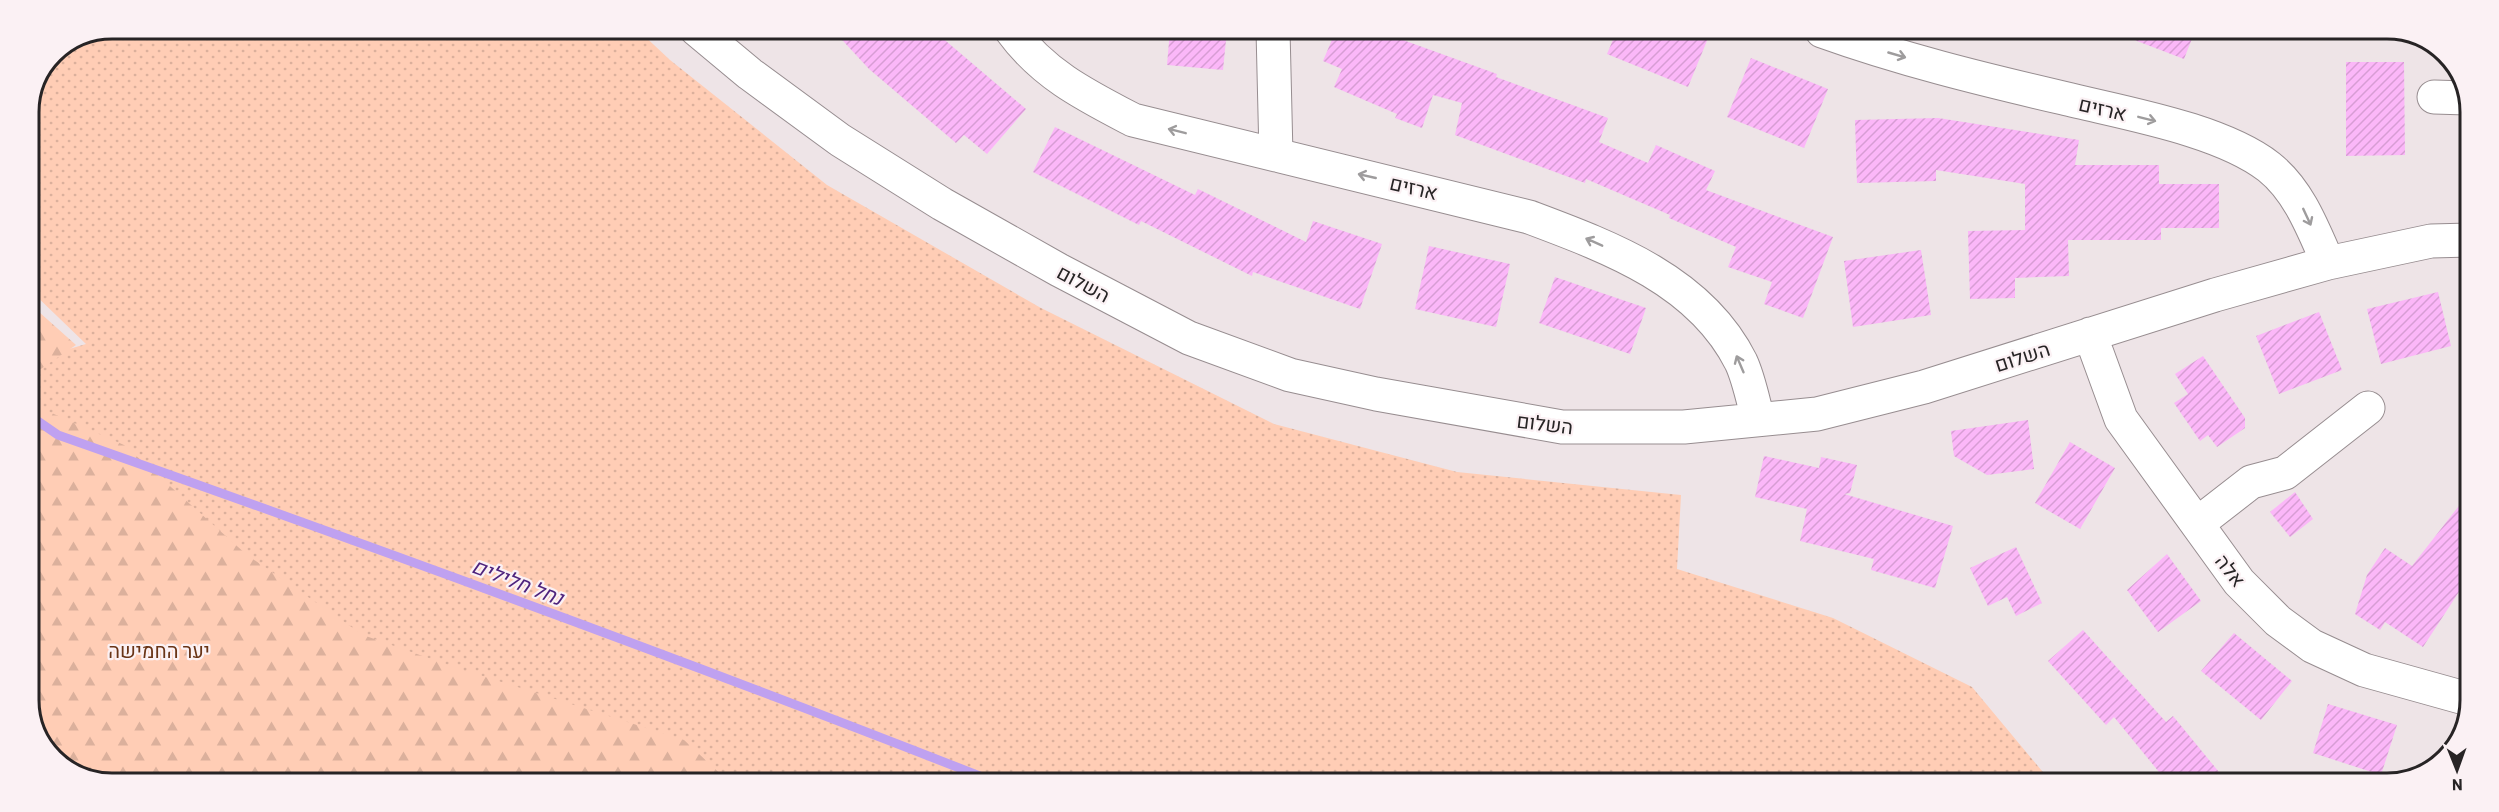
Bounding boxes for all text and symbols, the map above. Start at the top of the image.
one-way arrow [1887,50,1906,62]
street label: ארזים [2077,91,2129,125]
one-way arrow [2137,113,2156,125]
one-way arrow [1168,125,1187,137]
one-way arrow [1358,170,1377,182]
street label: ארזים [1388,170,1440,204]
one-way arrow [2302,207,2313,225]
one-way arrow [1586,236,1604,248]
street label: השלום [1053,259,1115,307]
street label: השלום [1991,336,2053,376]
one-way arrow [1734,355,1746,373]
street label: השלום [1515,408,1575,438]
street label: אלה [2211,549,2251,591]
water label: נחל חלילים [469,552,568,610]
park label: יער החמישה [108,638,210,662]
north arrow [2427,740,2487,800]
text: N [2452,776,2463,795]

